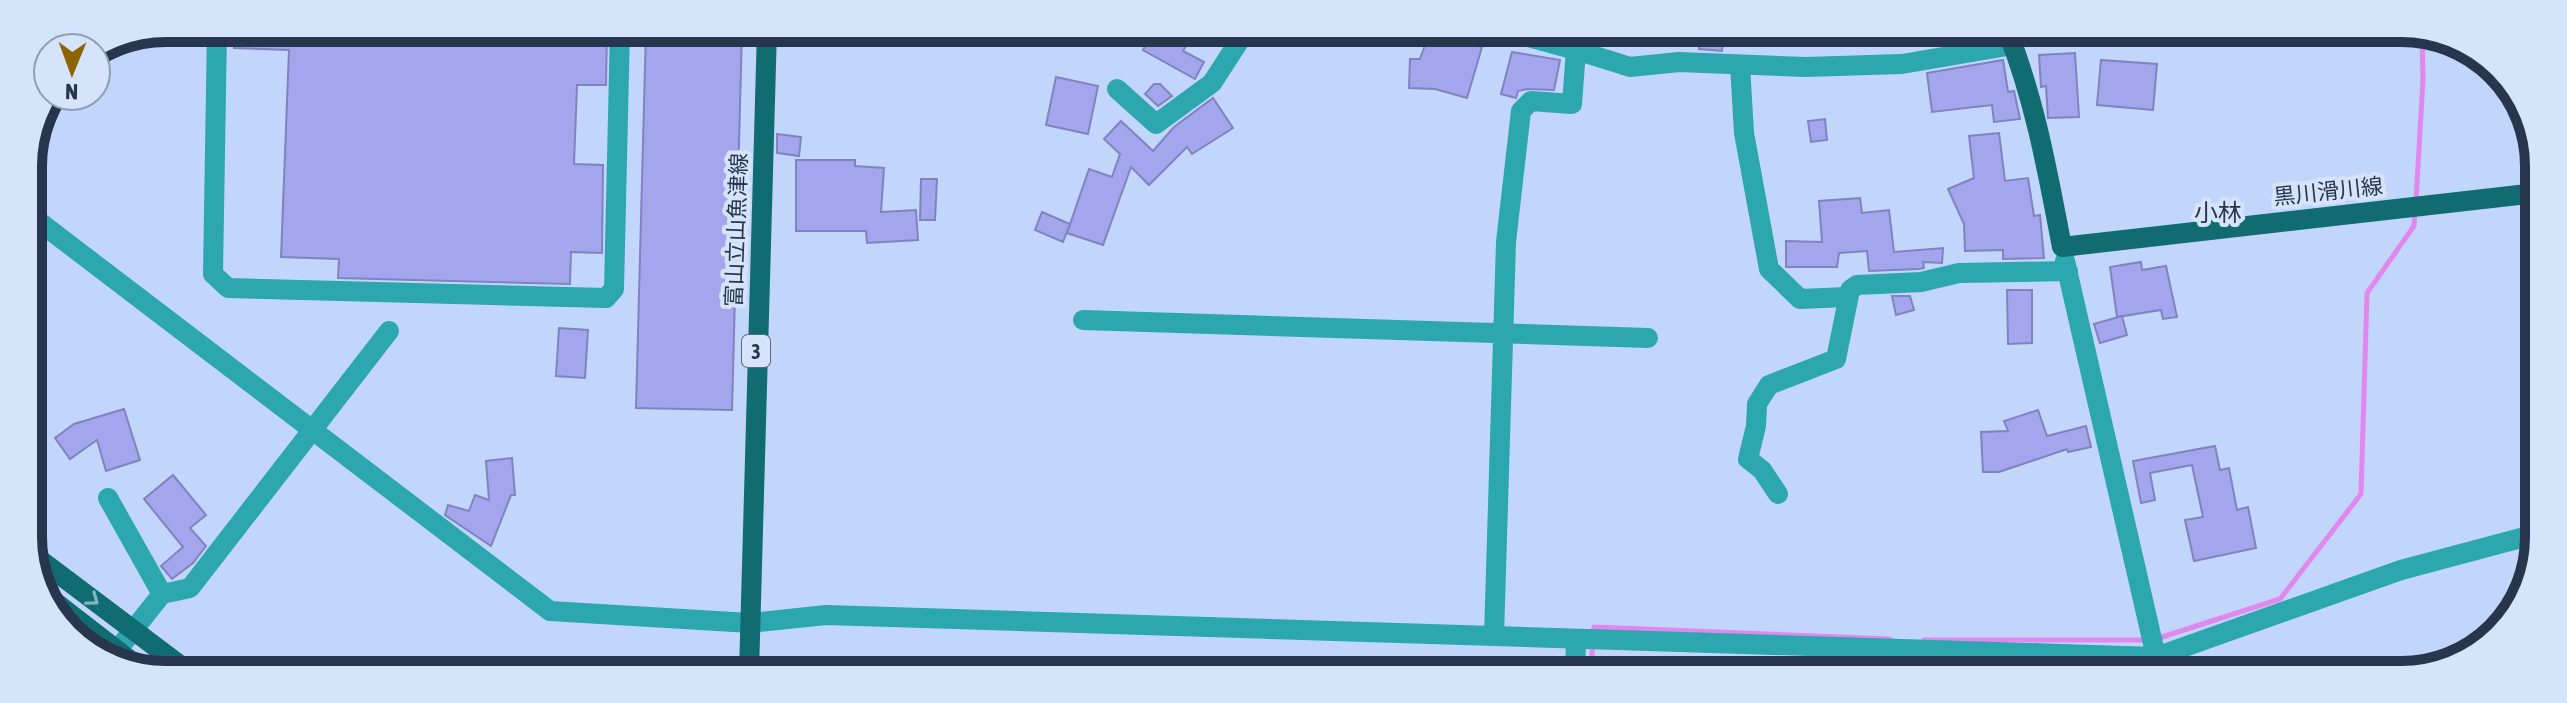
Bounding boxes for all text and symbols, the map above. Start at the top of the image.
north arrow [32,32,112,112]
text: N [65,79,78,105]
street label: 富山立山魚津線 [720,153,752,307]
street label: 黒川滑川線 [2272,172,2384,210]
district label: 小林 [2194,199,2242,226]
road number: 3 [742,335,770,367]
one-way arrow [84,590,99,604]

